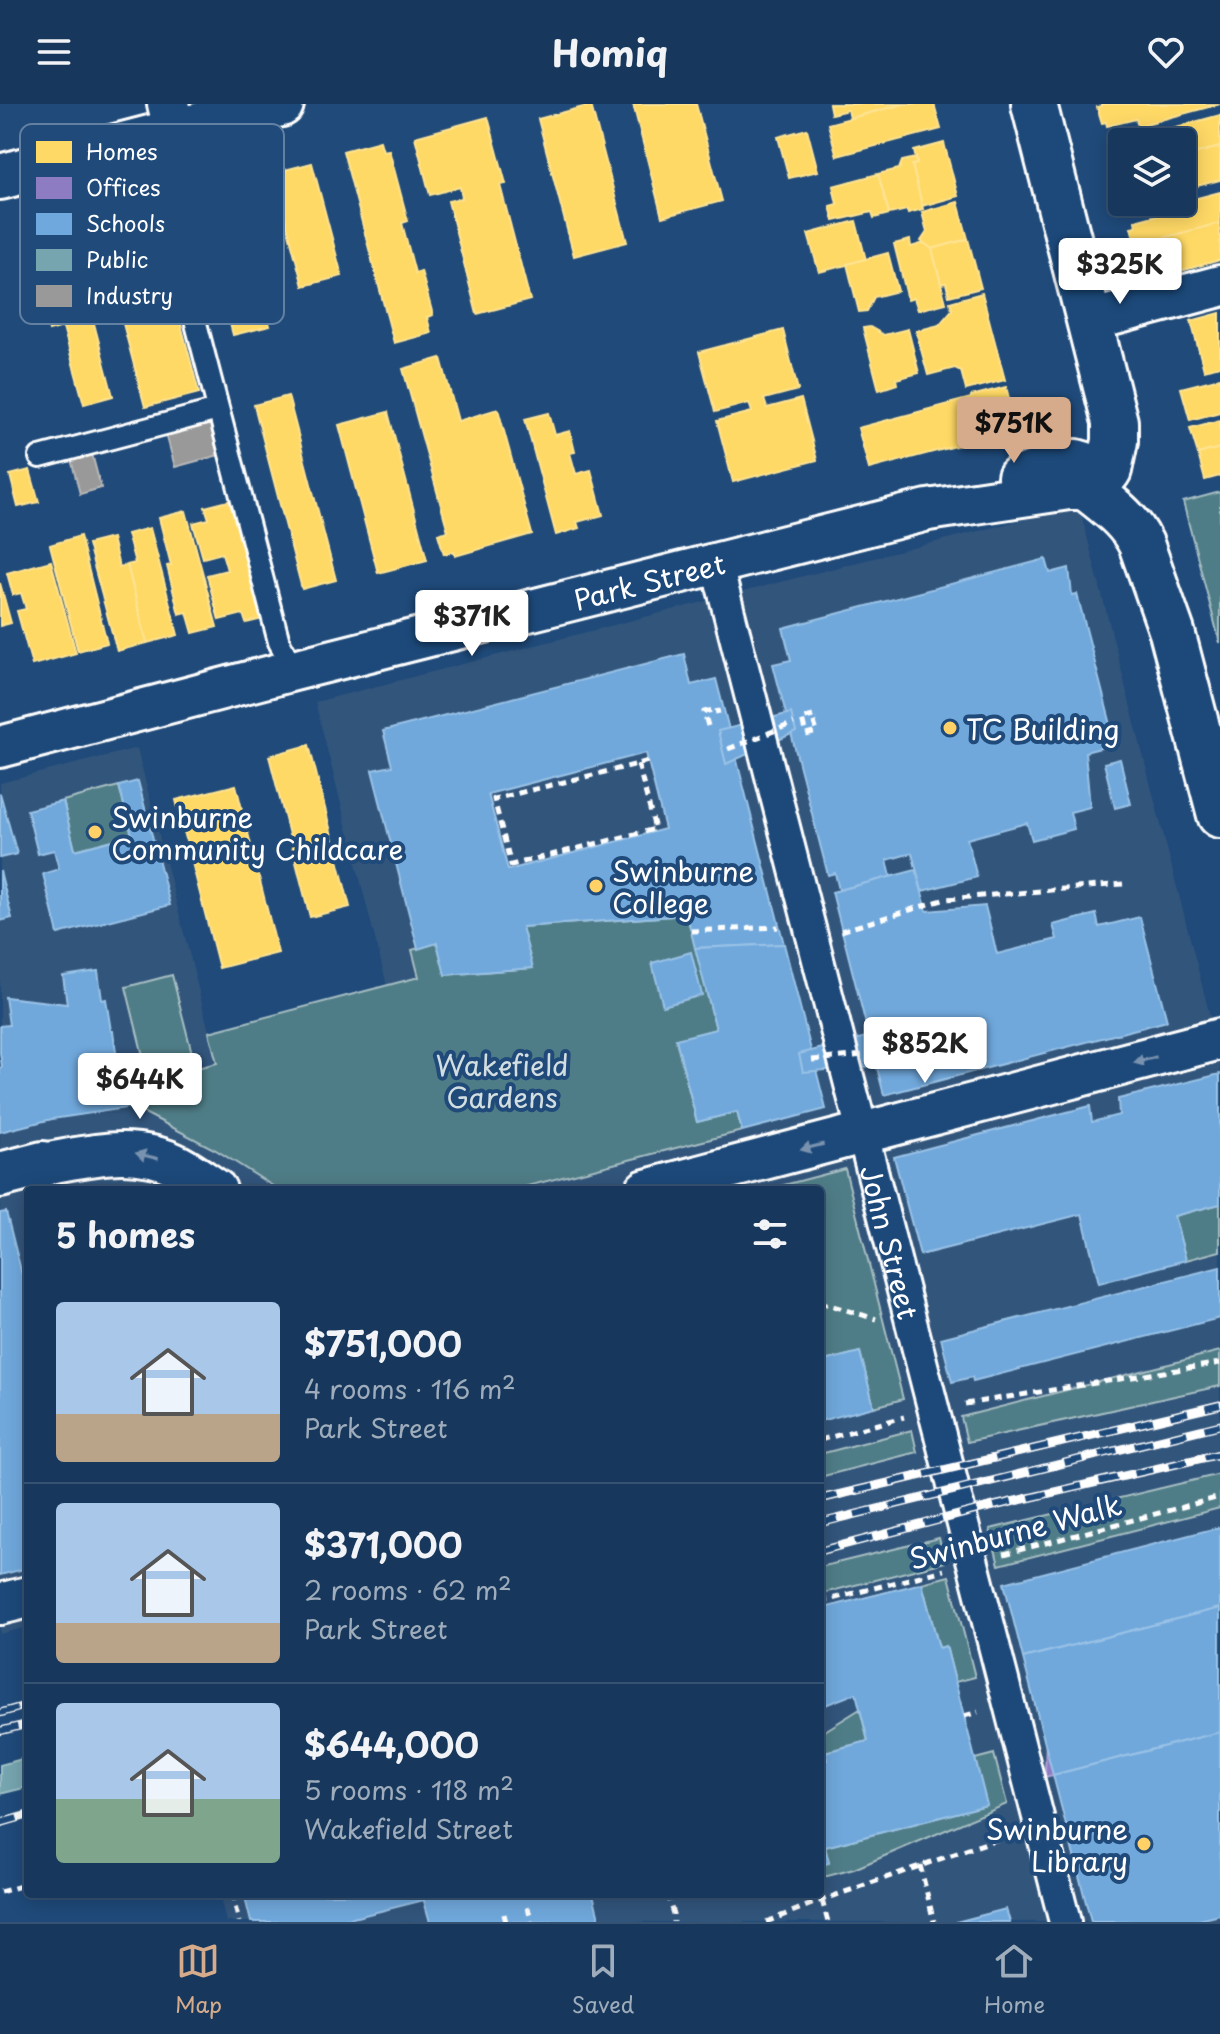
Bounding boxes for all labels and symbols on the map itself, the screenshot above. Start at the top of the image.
legend [20,124,284,324]
text: Homes [86,134,157,167]
text: Offices [86,170,161,203]
text: Schools [86,206,165,239]
pin: $325K [1064,238,1176,306]
text: Public [86,242,148,275]
text: Industry [86,278,173,311]
pin: $751K [958,397,1070,465]
street label: Park Street [569,541,729,620]
pin: $371K [416,590,528,658]
place label: TC Building [966,707,1120,750]
marker: TC Building [941,719,959,737]
place label: Swinburne Community Childcare [111,795,403,870]
marker: Swinburne Community Childcare [86,823,104,841]
place label: Swinburne College [612,849,754,924]
marker: Swinburne College [587,877,605,895]
pin: $852K [869,1017,981,1085]
park label: Wakefield Gardens [436,1043,568,1118]
pin: $644K [84,1053,196,1121]
one-way arrow [1132,1054,1157,1066]
one-way arrow [799,1142,824,1154]
one-way arrow [135,1149,160,1161]
street label: John Street [850,1160,931,1324]
street label: Swinburne Walk [904,1482,1126,1580]
place label: Swinburne Library [986,1807,1128,1882]
marker: Swinburne Library [1135,1835,1153,1853]

